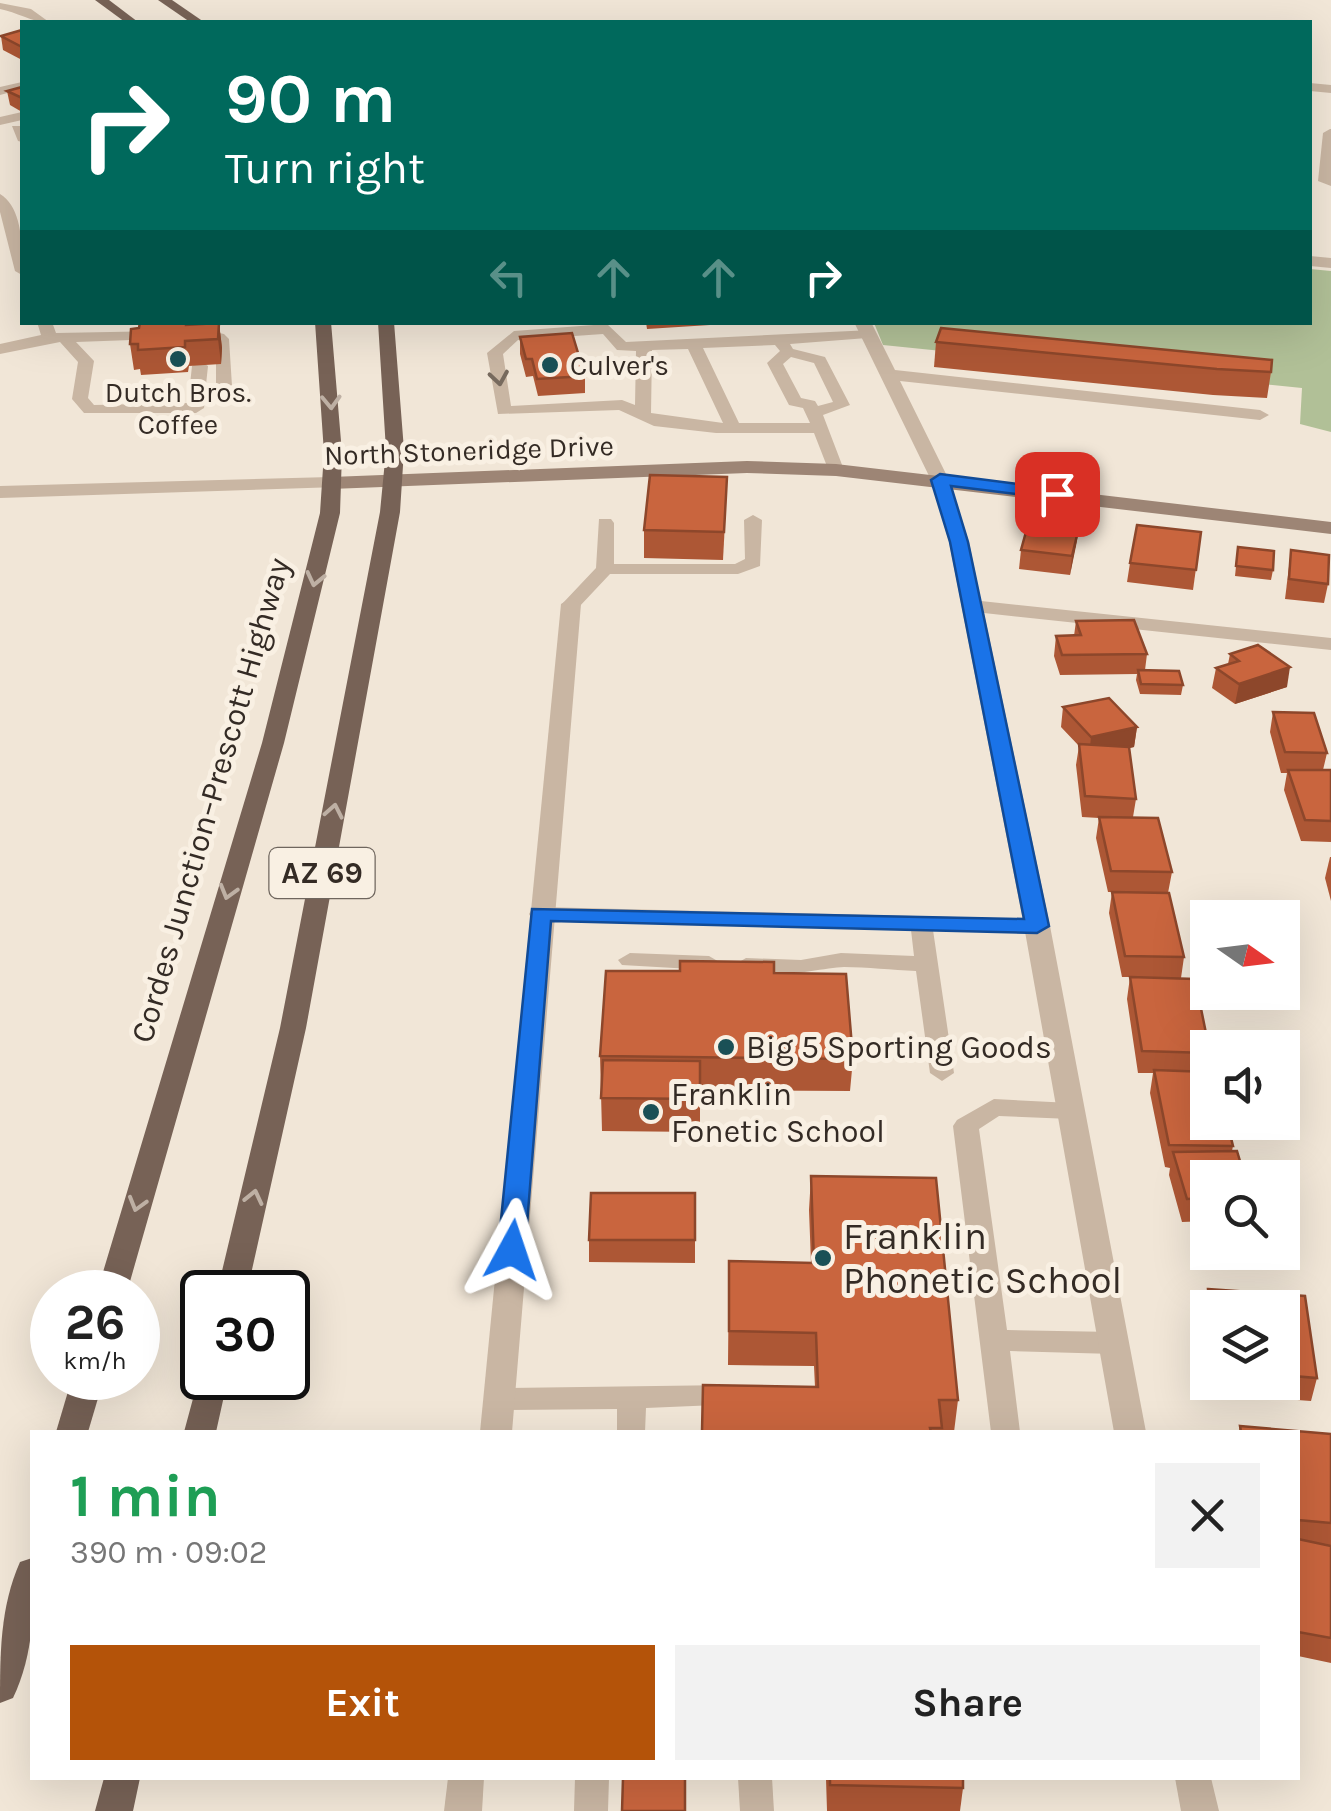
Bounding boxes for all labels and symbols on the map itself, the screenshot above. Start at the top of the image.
marker: Dutch Bros. Coffee [167,348,189,370]
place label: Culver's [570,349,669,382]
marker: Culver's [539,354,561,376]
one-way arrow [488,369,509,386]
place label: Dutch Bros. Coffee [105,376,251,441]
one-way arrow [320,395,341,411]
street label: North Stoneridge Drive [324,429,614,472]
pin [1015,452,1100,537]
street label: Cordes Junction–Prescott Highway [123,554,298,1047]
one-way arrow [306,570,327,587]
one-way arrow [323,803,344,819]
road number: AZ 69 [270,848,374,898]
one-way arrow [219,882,240,899]
north arrow [1190,900,1300,1010]
place label: Big 5 Sporting Goods [746,1029,1052,1066]
marker: Big 5 Sporting Goods [715,1036,737,1058]
place label: Franklin Fonetic School [671,1076,885,1150]
marker: Franklin Fonetic School [640,1101,662,1123]
one-way arrow [242,1189,263,1206]
one-way arrow [128,1195,149,1212]
position arrow [460,1198,564,1302]
place label: Franklin Phonetic School [843,1214,1122,1303]
marker: Franklin Phonetic School [812,1247,834,1269]
speed limit sign: 30 [180,1270,310,1400]

